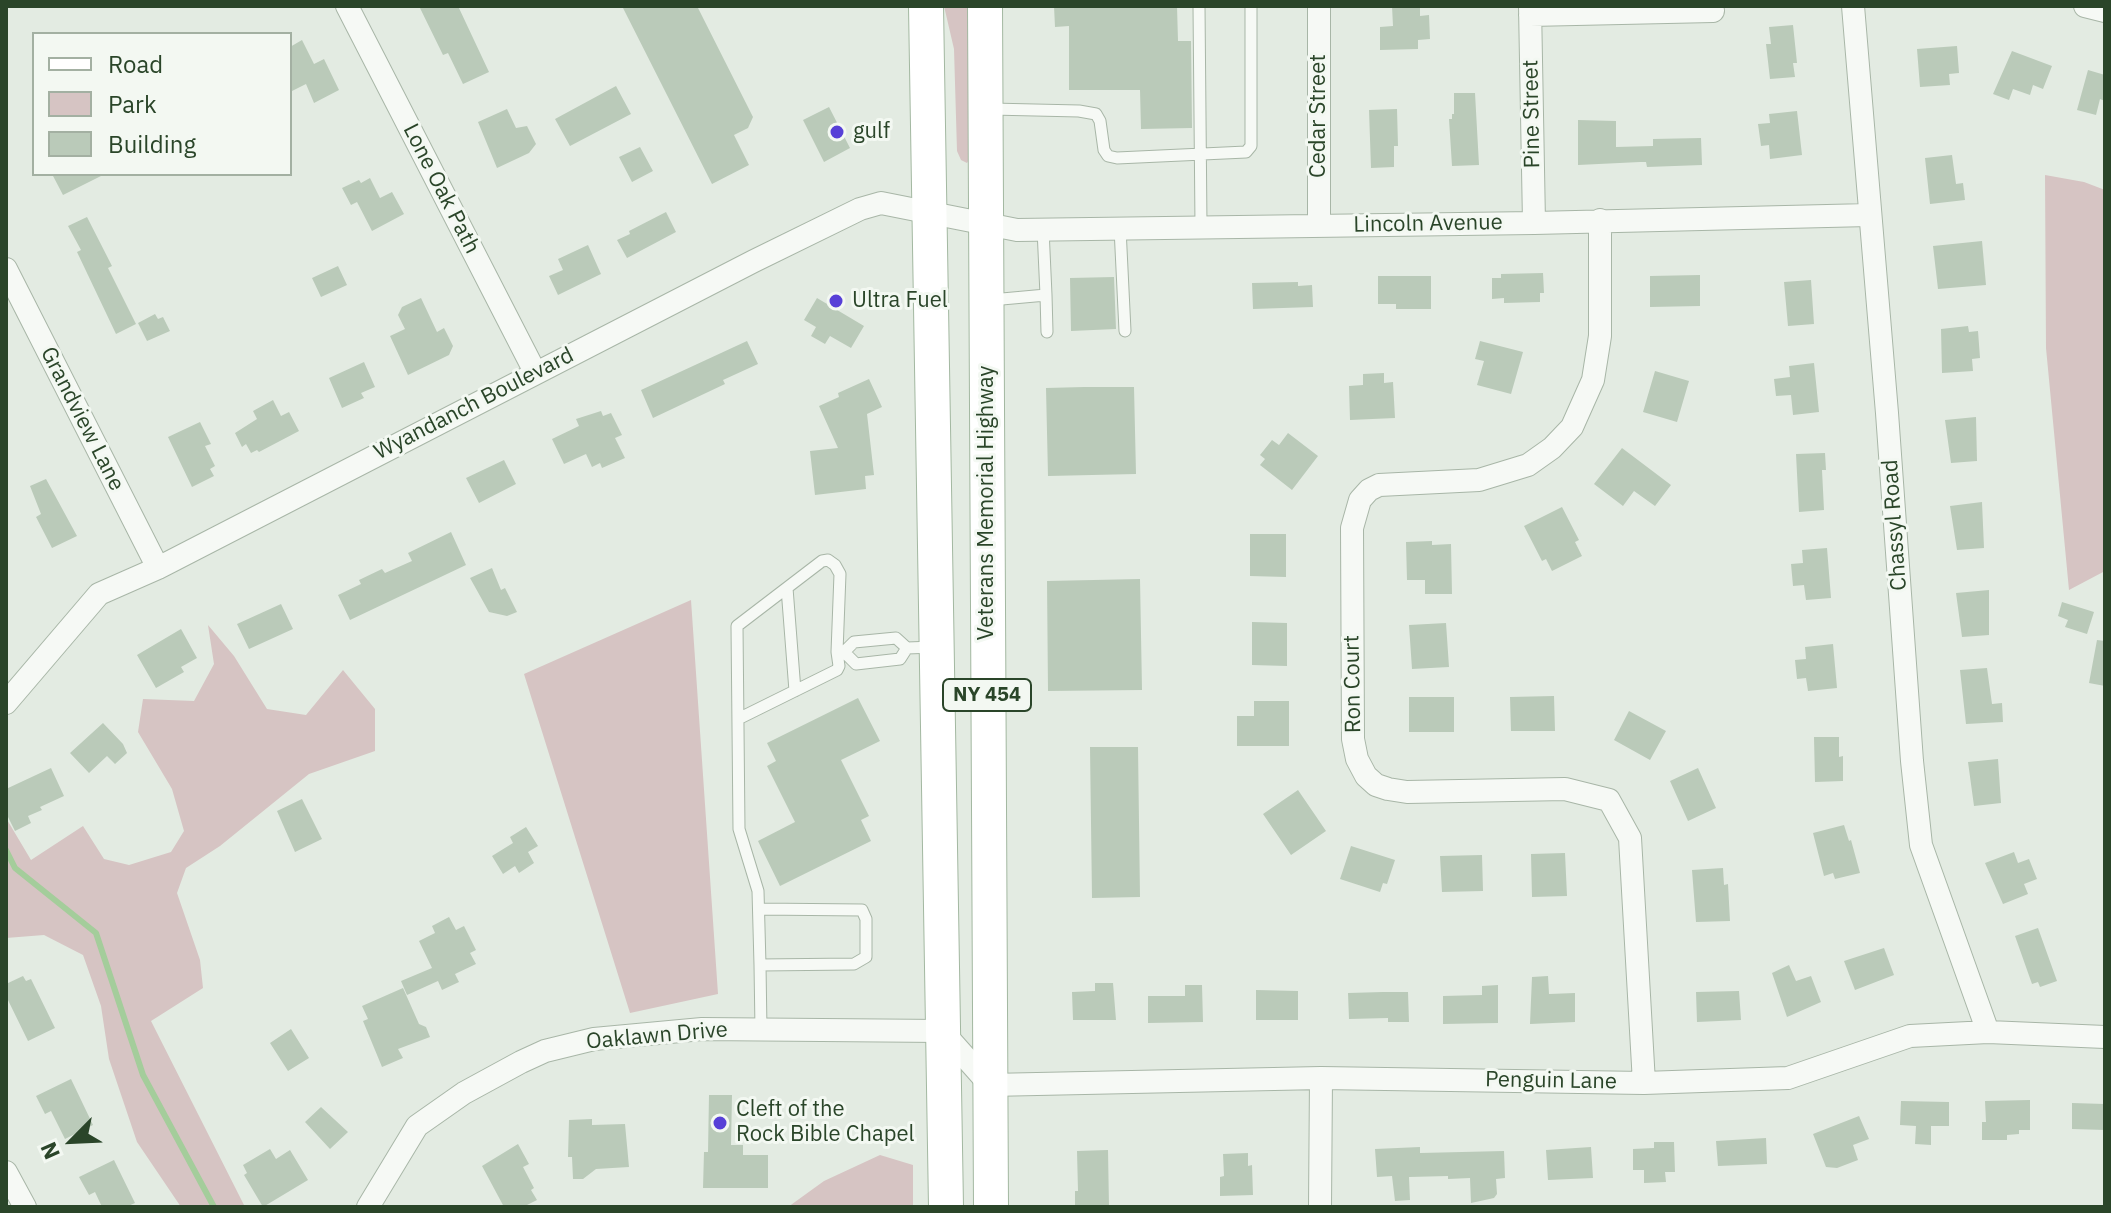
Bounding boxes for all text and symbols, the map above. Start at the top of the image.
legend [32,32,292,176]
text: Road [108,48,163,80]
street label: Cedar Street [1306,54,1332,178]
street label: Pine Street [1518,59,1546,169]
text: Park [108,88,157,120]
place label: gulf [853,119,890,145]
street label: Lone Oak Path [397,120,485,258]
marker: gulf [828,123,846,141]
text: Building [108,128,196,160]
street label: Lincoln Avenue [1353,209,1503,239]
place label: Ultra Fuel [852,288,948,314]
marker: Ultra Fuel [827,292,845,310]
street label: Wyandanch Boulevard [370,342,578,466]
street label: Grandview Lane [34,343,130,495]
street label: Veterans Memorial Highway [974,366,1000,640]
street label: Chassyl Road [1877,458,1913,592]
street label: Ron Court [1339,635,1367,733]
road number: NY 454 [943,679,1031,711]
street label: Oaklawn Drive [585,1017,729,1055]
street label: Penguin Lane [1485,1067,1617,1095]
place label: Cleft of the Rock Bible Chapel [736,1097,915,1148]
north arrow [32,1101,112,1181]
marker: Cleft of the Rock Bible Chapel [711,1114,729,1132]
text: N [33,1138,66,1164]

